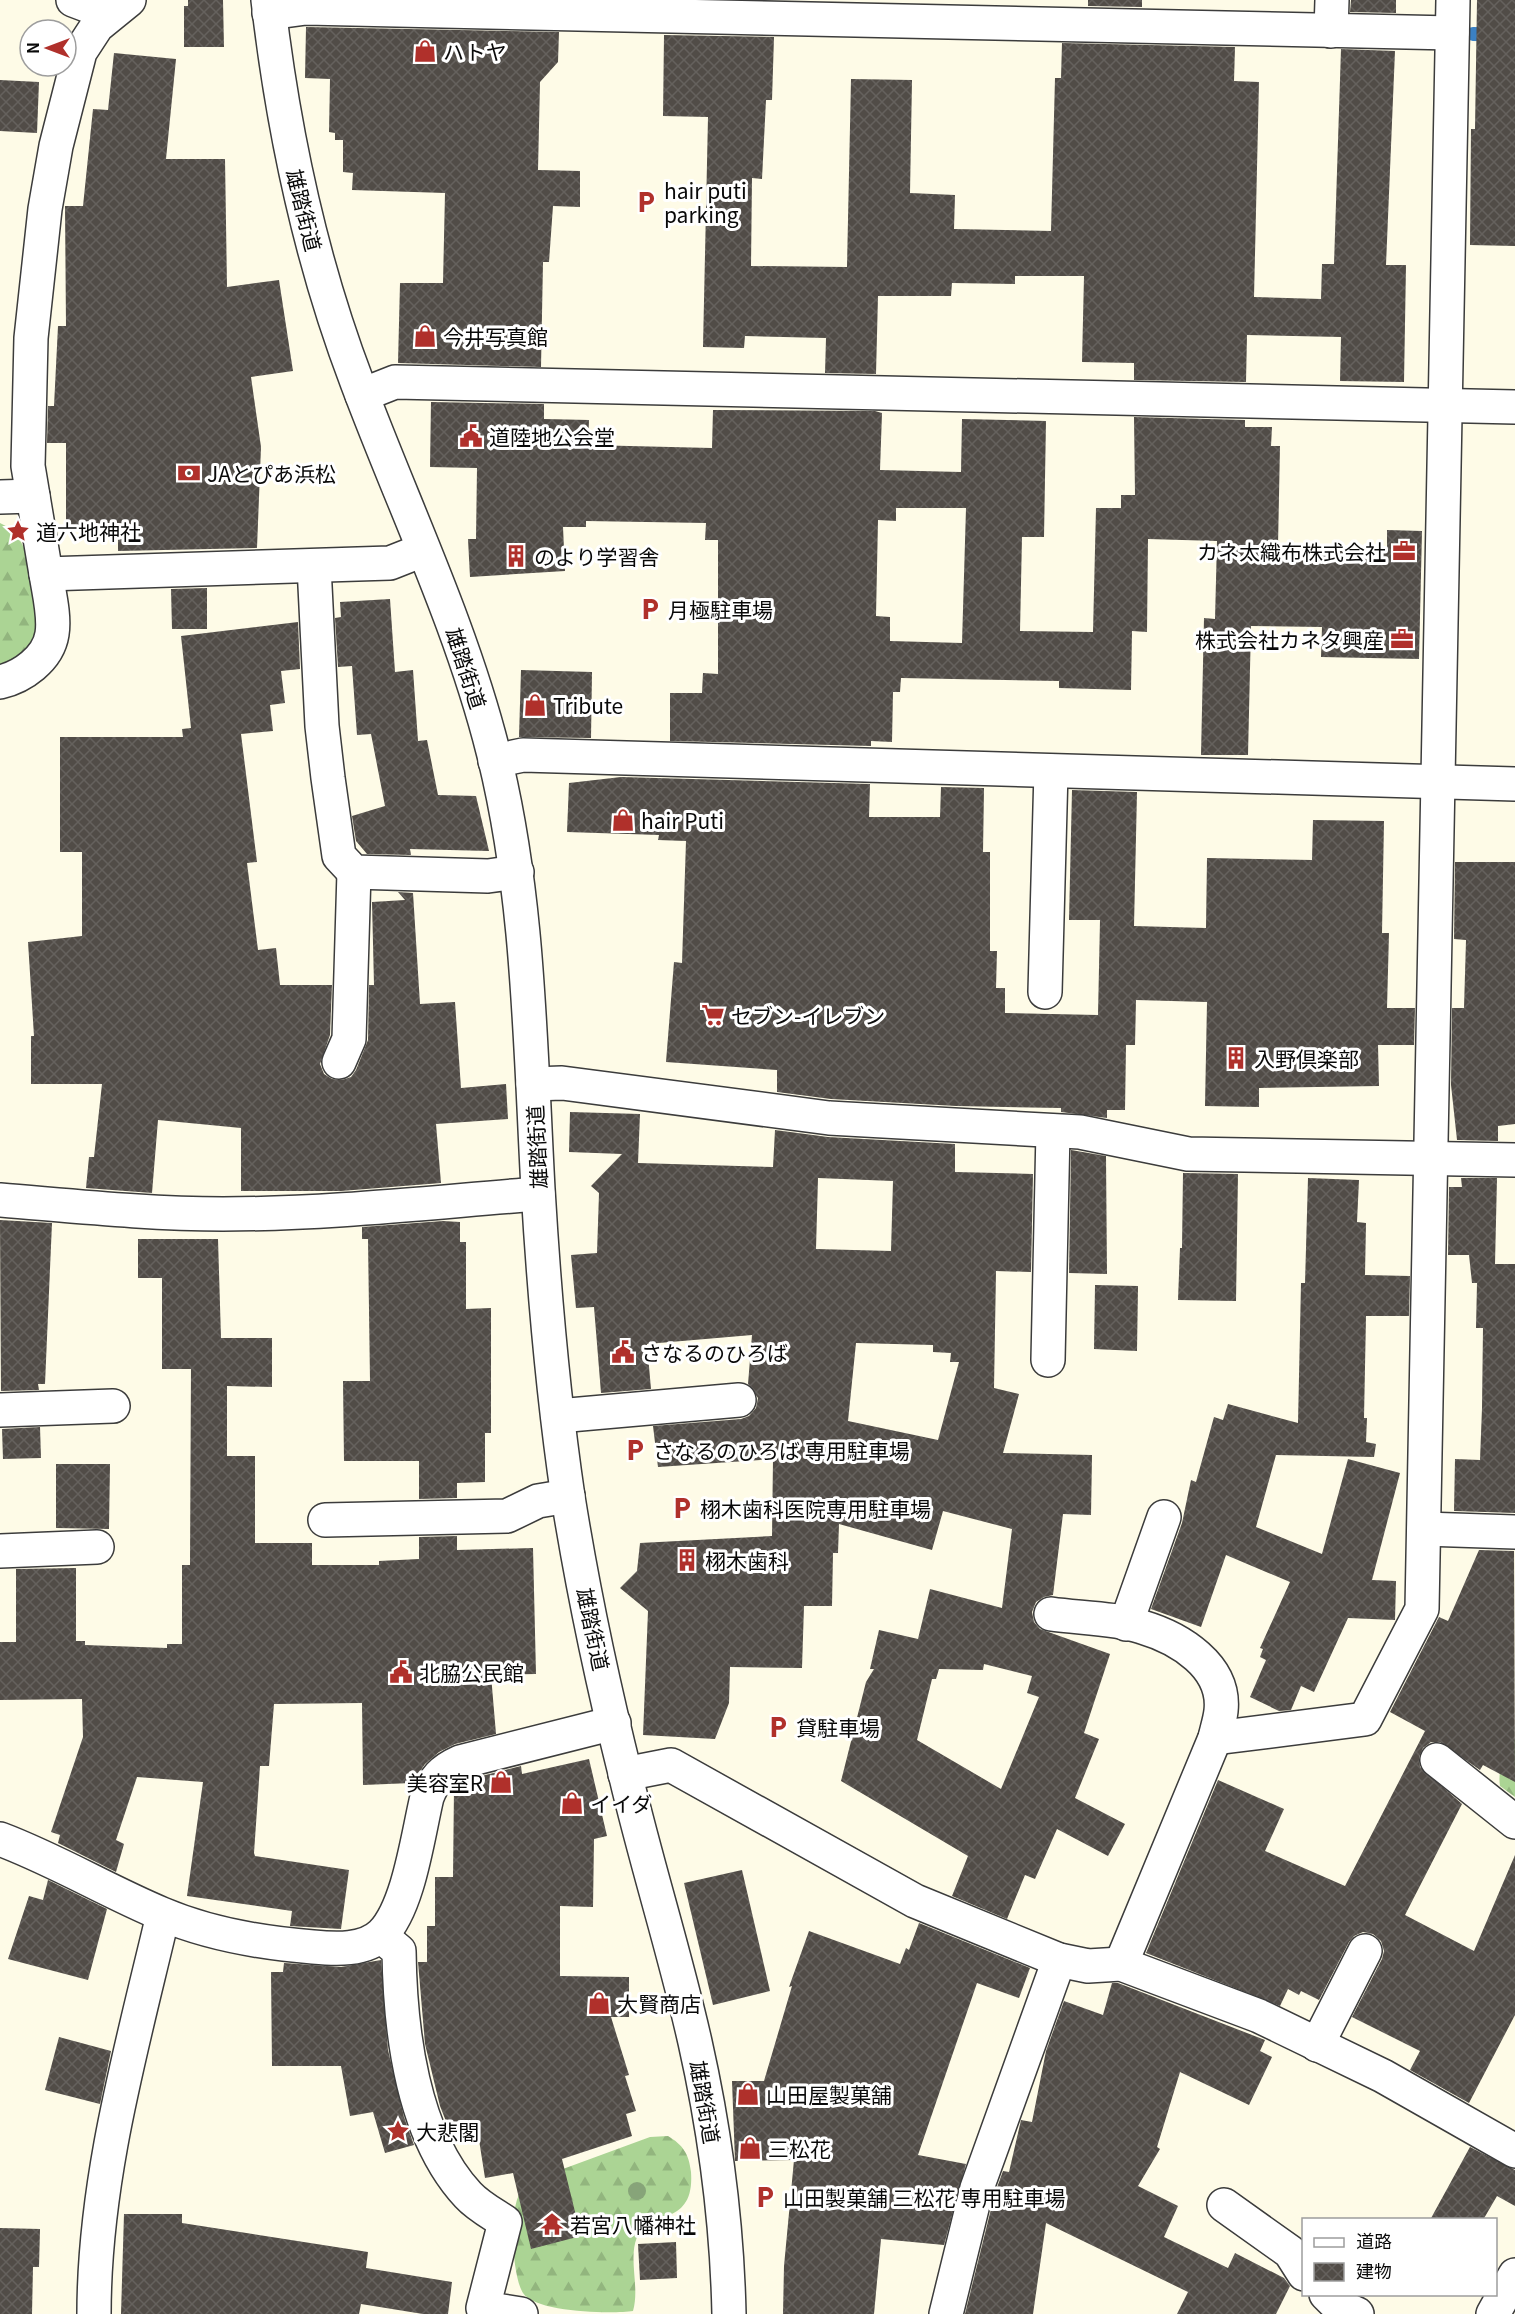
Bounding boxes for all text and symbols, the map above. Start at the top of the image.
north arrow [18,18,78,78]
place label: ハトヤ [443,36,507,66]
shop icon: ハトヤ [412,38,438,64]
text: N [20,42,44,54]
street label: 雄踏街道 [280,166,330,254]
place label: hair puti parking [664,175,747,229]
parking icon: hair puti parking [633,189,659,215]
place label: 今井写真館 [443,321,548,351]
shop icon: 今井写真館 [412,323,438,349]
place label: 道陸地公会堂 [489,421,615,451]
public building icon: 道陸地公会堂 [458,423,484,449]
place label: JAとぴあ浜松 [207,458,336,488]
bank icon: JAとぴあ浜松 [176,460,202,486]
place label: 道六地神社 [36,516,141,546]
place icon: 道六地神社 [5,518,31,544]
place label: カネ太織布株式会社 [1197,536,1386,566]
office icon: カネ太織布株式会社 [1391,538,1417,564]
place label: のより学習舎 [534,541,660,571]
building icon: のより学習舎 [503,543,529,569]
place label: 月極駐車場 [668,594,773,624]
parking icon: 月極駐車場 [637,596,663,622]
street label: 雄踏街道 [440,623,494,713]
place label: 株式会社カネタ興産 [1195,624,1384,654]
office icon: 株式会社カネタ興産 [1389,626,1415,652]
place label: Tribute [553,690,623,720]
shop icon: Tribute [522,692,548,718]
place label: hair Puti [641,805,724,835]
shop icon: hair Puti [610,807,636,833]
place label: セブン-イレブン [731,1000,885,1030]
supermarket icon: セブン-イレブン [700,1002,726,1028]
place label: 入野倶楽部 [1254,1043,1359,1073]
building icon: 入野倶楽部 [1223,1045,1249,1071]
street label: 雄踏街道 [519,1104,553,1190]
place label: さなるのひろば [641,1337,788,1367]
public building icon: さなるのひろば [610,1339,636,1365]
place label: さなるのひろば 専用駐車場 [653,1435,910,1465]
parking icon: さなるのひろば 専用駐車場 [622,1437,648,1463]
place label: 栩木歯科医院専用駐車場 [700,1493,931,1523]
parking icon: 栩木歯科医院専用駐車場 [669,1495,695,1521]
place label: 栩木歯科 [705,1545,789,1575]
building icon: 栩木歯科 [674,1547,700,1573]
street label: 雄踏街道 [571,1585,617,1673]
place label: 北脇公民館 [419,1657,524,1687]
public building icon: 北脇公民館 [388,1659,414,1685]
place label: 貸駐車場 [796,1712,880,1742]
parking icon: 貸駐車場 [765,1714,791,1740]
place label: 美容室R [407,1767,483,1797]
shop icon: 美容室R [488,1769,514,1795]
place label: イイダ [590,1788,652,1818]
shop icon: イイダ [559,1790,585,1816]
place label: 大賢商店 [617,1988,701,2018]
shop icon: 大賢商店 [586,1990,612,2016]
street label: 雄踏街道 [684,2058,728,2146]
place label: 山田屋製菓舗 [766,2079,892,2109]
shop icon: 山田屋製菓舗 [735,2081,761,2107]
place label: 大悲閣 [416,2116,479,2146]
place icon: 大悲閣 [385,2118,411,2144]
place label: 三松花 [768,2133,831,2163]
shop icon: 三松花 [737,2135,763,2161]
place label: 山田製菓舗 三松花 専用駐車場 [783,2182,1065,2212]
parking icon: 山田製菓舗 三松花 専用駐車場 [752,2184,778,2210]
place label: 若宮八幡神社 [570,2209,696,2239]
temple icon: 若宮八幡神社 [539,2211,565,2237]
legend [1302,2218,1497,2296]
text: 道路 [1356,2227,1392,2253]
text: 建物 [1356,2257,1392,2283]

